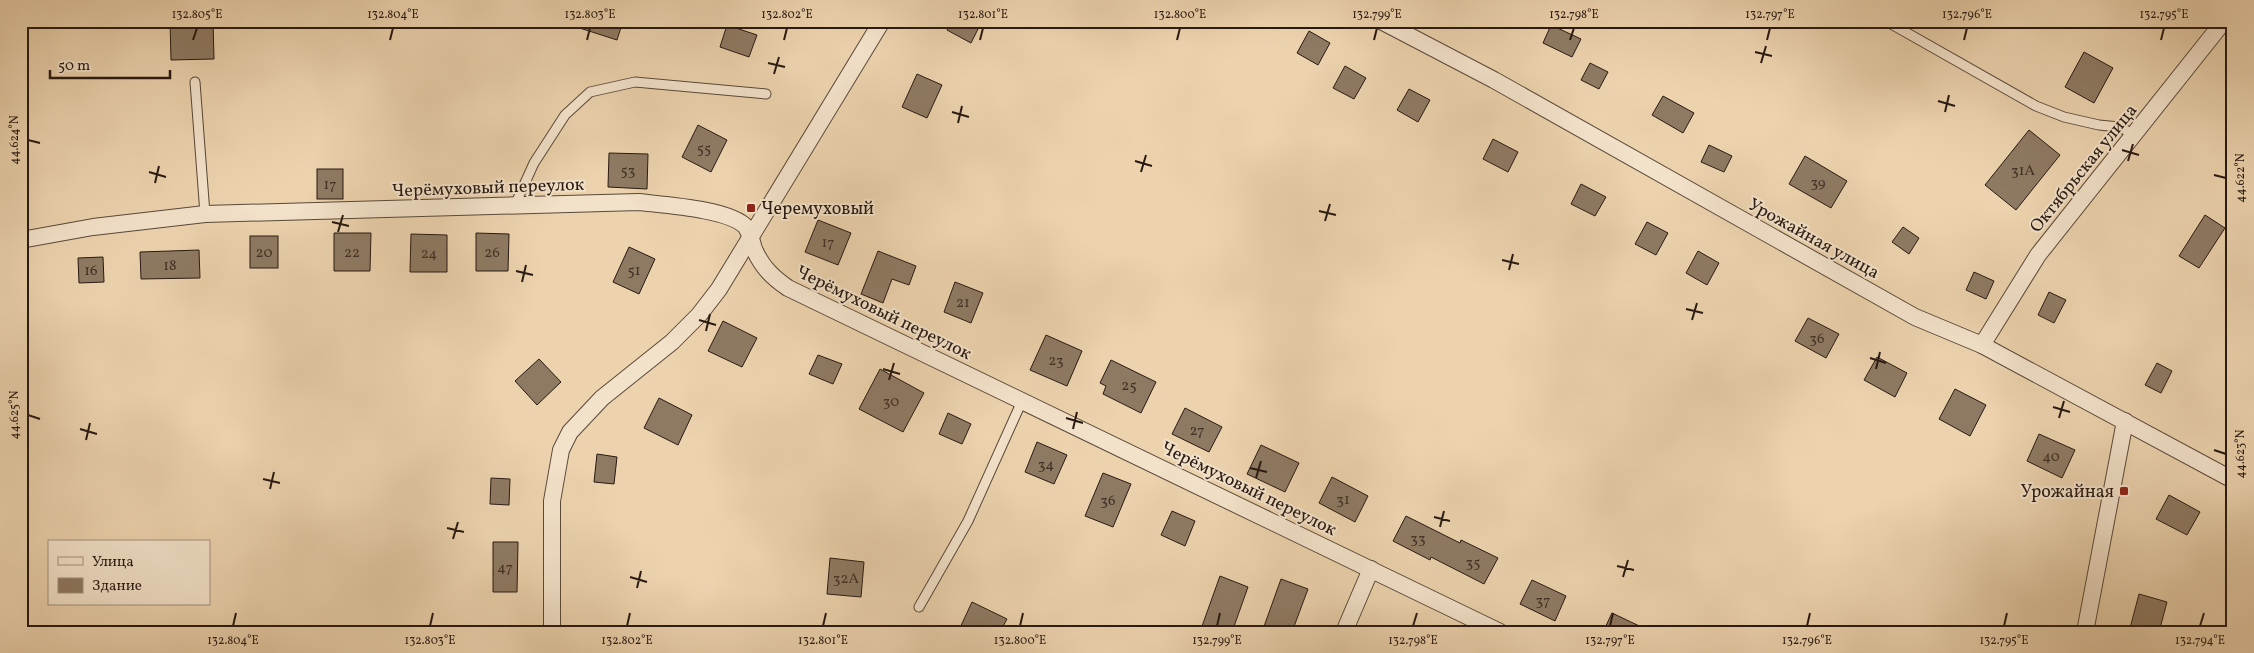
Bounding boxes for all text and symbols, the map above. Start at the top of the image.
text: 132.805°E [172,7,222,23]
text: 132.804°E [367,7,419,23]
text: 132.803°E [565,7,615,23]
text: 132.802°E [761,7,813,23]
text: 132.801°E [958,7,1008,23]
text: 132.800°E [1154,7,1206,23]
text: 132.799°E [1352,7,1402,23]
text: 132.798°E [1549,7,1599,23]
text: 132.797°E [1745,7,1795,23]
text: 132.796°E [1942,7,1992,23]
text: 132.795°E [2139,7,2189,23]
scale bar [50,48,170,80]
text: 50 m [58,56,90,77]
street label: Октябрьская улица [2024,99,2144,239]
text: 44.624°N [7,115,23,165]
house number: 55 [697,139,711,160]
text: 44.622°N [2233,153,2249,203]
house number: 53 [621,161,635,182]
house number: 31А [2011,161,2035,182]
street label: Черёмуховый переулок [391,173,585,204]
house number: 39 [1810,173,1826,194]
house number: 17 [323,175,337,196]
street label: Урожайная улица [1743,193,1883,286]
place label: Черемуховый [761,197,874,222]
marker: Черемуховый [745,202,757,214]
house number: 17 [821,233,835,254]
house number: 20 [256,243,272,264]
house number: 22 [344,243,360,264]
house number: 26 [484,243,500,264]
house number: 24 [421,244,437,265]
house number: 18 [163,256,177,277]
street label: Черёмуховый переулок [791,260,976,367]
house number: 16 [84,261,98,282]
house number: 51 [627,261,641,282]
house number: 21 [956,293,970,314]
house number: 36 [1809,329,1825,350]
house number: 23 [1048,351,1064,372]
house number: 25 [1121,376,1137,397]
text: 44.625°N [7,390,23,439]
house number: 30 [883,392,899,413]
house number: 27 [1190,421,1204,442]
text: 44.623°N [2233,429,2249,478]
street label: Черёмуховый переулок [1156,436,1341,543]
house number: 40 [2042,447,2060,468]
house number: 34 [1038,455,1054,476]
place label: Урожайная [2021,480,2114,505]
marker: Урожайная [2118,485,2130,497]
house number: 31 [1336,490,1350,511]
house number: 36 [1100,491,1116,512]
house number: 33 [1410,529,1426,550]
legend [48,540,210,606]
text: Улица [92,552,134,573]
house number: 35 [1466,553,1480,574]
house number: 47 [497,558,513,579]
house number: 32А [833,569,860,590]
text: Здание [92,576,142,597]
house number: 37 [1536,591,1550,612]
text: 132.804°E [207,633,259,649]
text: 132.803°E [405,633,455,649]
text: 132.802°E [601,633,653,649]
text: 132.801°E [798,633,848,649]
text: 132.800°E [994,633,1046,649]
text: 132.799°E [1192,633,1242,649]
text: 132.798°E [1388,633,1438,649]
text: 132.797°E [1585,633,1635,649]
text: 132.796°E [1782,633,1832,649]
text: 132.795°E [1979,633,2029,649]
text: 132.794°E [2175,633,2225,649]

